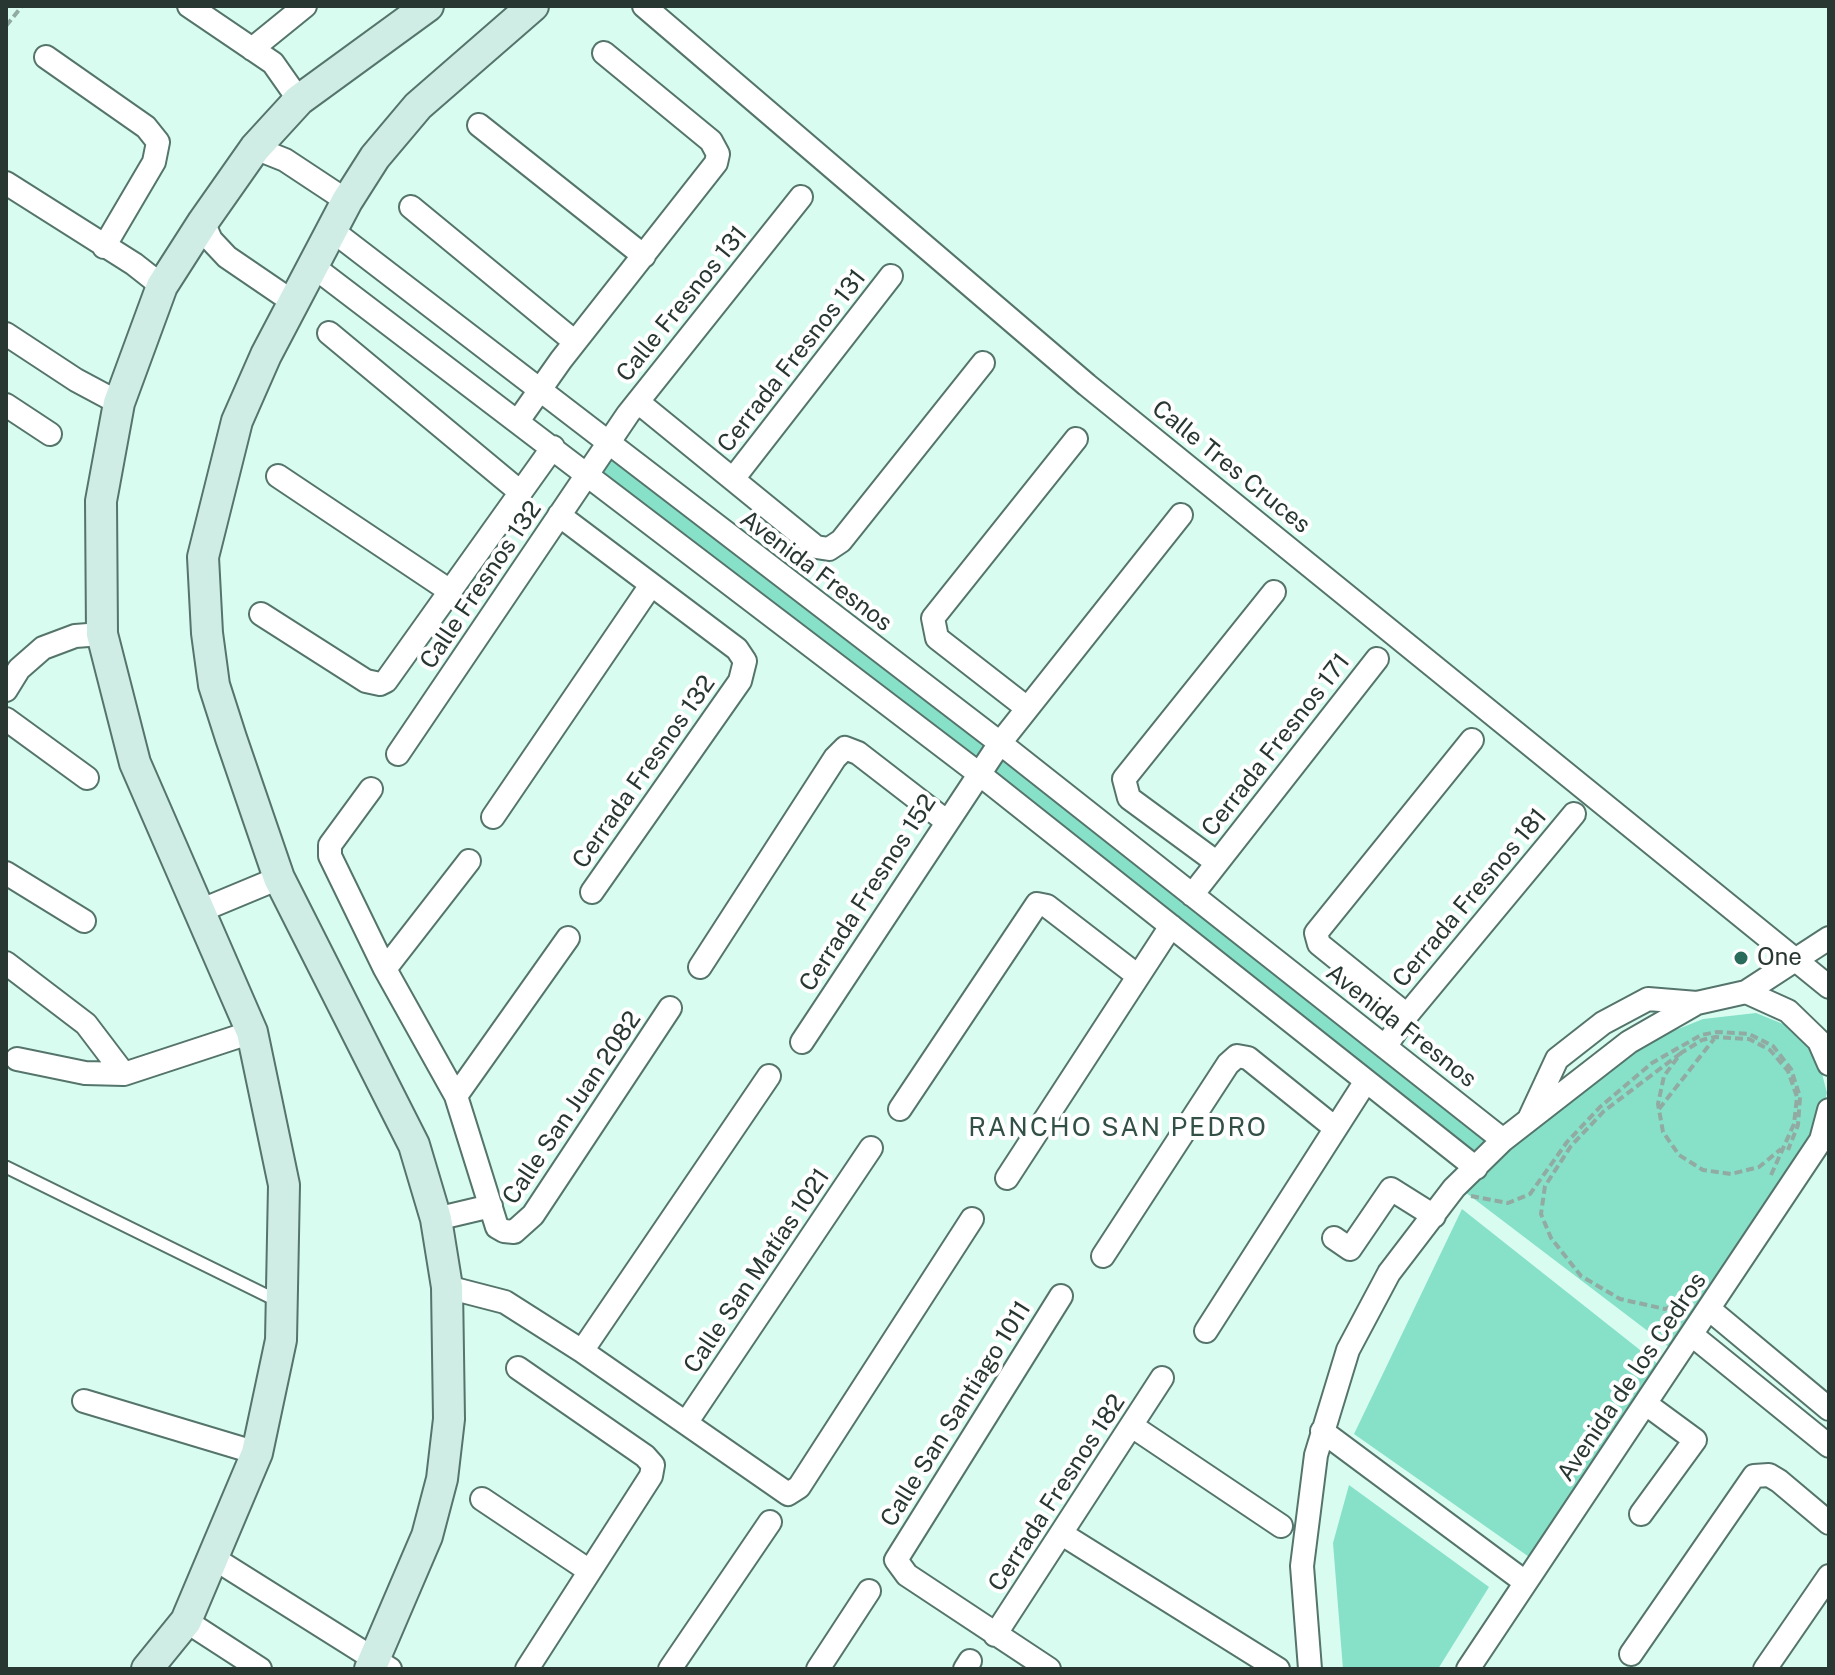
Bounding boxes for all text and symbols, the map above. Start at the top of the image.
street label: Calle Fresnos 131 [610,220,754,388]
street label: Cerrada Fresnos 131 [712,264,872,458]
street label: Calle Tres Cruces [1146,394,1316,540]
street label: Calle Fresnos 132 [414,496,548,674]
street label: Avenida Fresnos [734,504,898,638]
street label: Cerrada Fresnos 171 [1196,648,1356,842]
street label: Cerrada Fresnos 132 [567,670,721,874]
street label: Cerrada Fresnos 152 [794,789,942,997]
street label: Cerrada Fresnos 181 [1387,803,1553,993]
place label: One [1757,944,1802,972]
marker: One [1732,949,1750,967]
street label: Avenida Fresnos [1320,958,1482,1094]
street label: Calle San Juan 2082 [497,1006,647,1210]
district label: RANCHO SAN PEDRO [968,1112,1268,1144]
street label: Calle San Matías 1021 [678,1163,836,1379]
street label: Avenida de los Cedros [1551,1267,1713,1487]
street label: Calle San Santiago 1011 [875,1296,1037,1532]
street label: Cerrada Fresnos 182 [983,1389,1131,1597]

